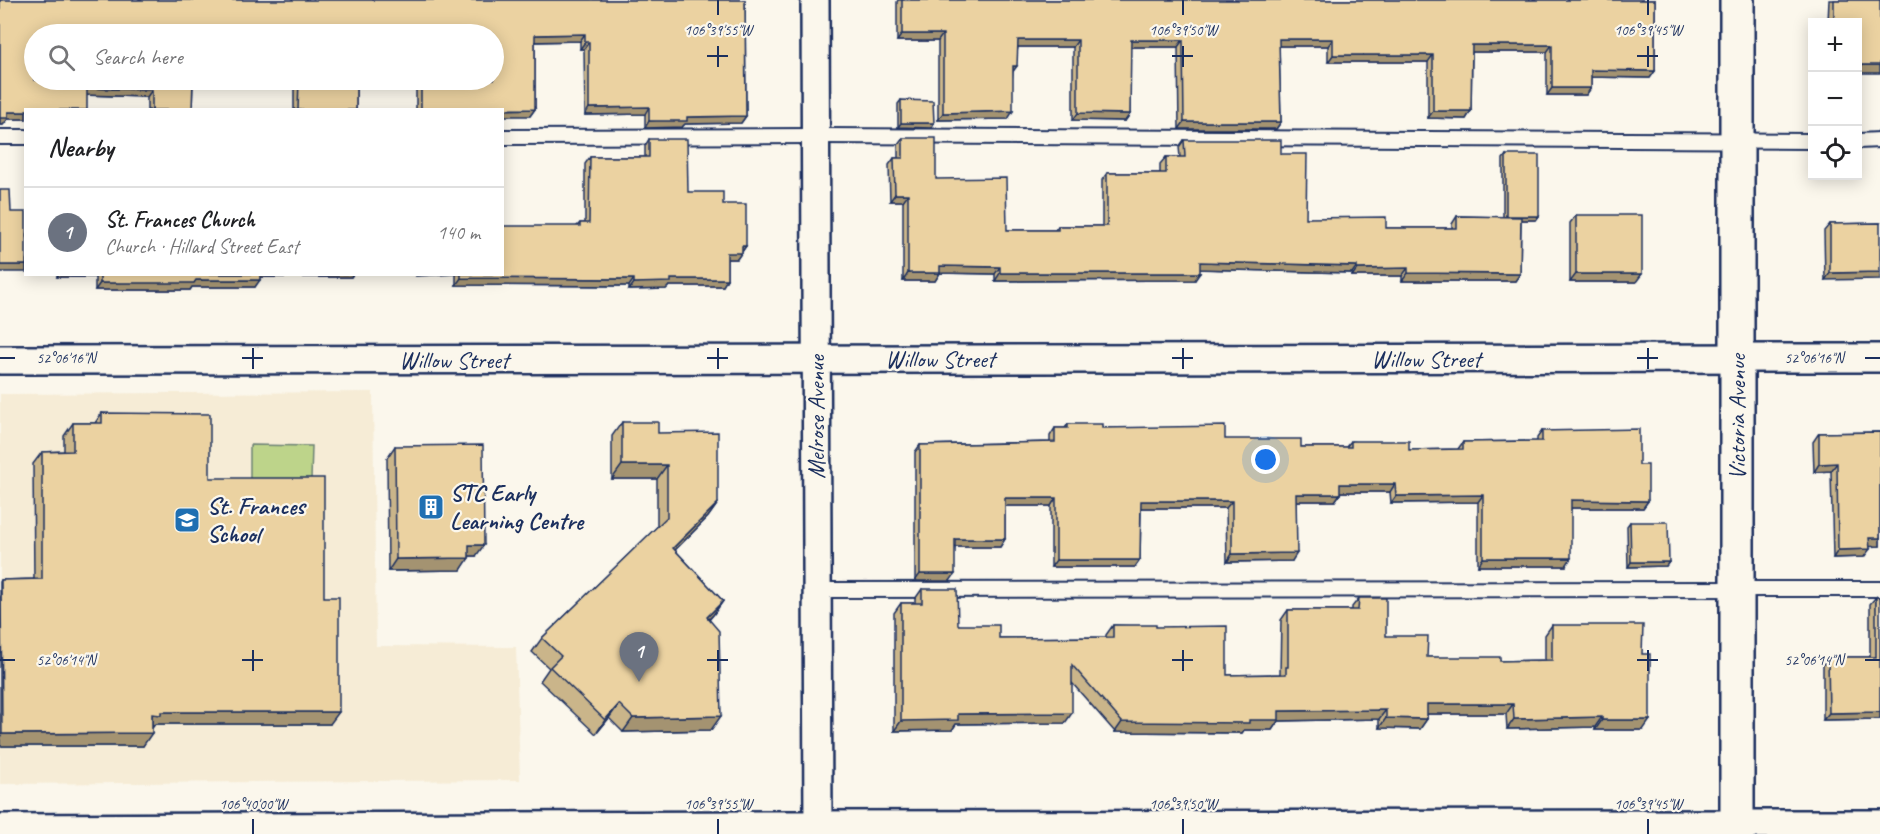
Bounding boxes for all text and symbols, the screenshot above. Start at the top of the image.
map controls [1808,18,1862,180]
button: + [1808,18,1862,72]
text: 106°39'55"W [684,21,755,40]
text: 106°39'50"W [1149,21,1220,40]
text: 106°39'45"W [1614,21,1685,40]
search box [24,24,504,90]
icon: search [45,41,78,74]
text: Search here [93,43,183,71]
button: − [1808,72,1862,126]
button: locate [1808,126,1862,180]
text: Nearby [48,131,113,164]
text: St. Frances Church [105,206,255,234]
text: 1 [63,220,72,245]
text: 140 m [437,220,480,245]
text: Church · Hillard Street East [105,234,299,259]
street label: Willow Street [885,344,998,374]
street label: Willow Street [1371,344,1484,374]
street label: Willow Street [399,345,512,375]
text: 52°06'16"N [36,349,99,368]
text: 52°06'16"N [1784,349,1847,368]
street label: Victoria Avenue [1722,352,1752,480]
street label: Melrose Avenue [801,353,831,479]
your location [1251,445,1280,474]
place label: STC Early Learning Centre [450,478,585,536]
place label: St. Frances School [207,491,307,549]
building icon: STC Early Learning Centre [416,492,446,522]
school or university icon: St. Frances School [172,505,202,535]
pin: 1 [620,632,658,682]
text: 52°06'14"N [36,651,99,670]
text: 52°06'14"N [1784,651,1847,670]
text: 106°40'00"W [219,795,290,814]
text: 106°39'55"W [684,795,755,814]
text: 106°39'50"W [1149,795,1220,814]
text: 106°39'45"W [1614,795,1685,814]

